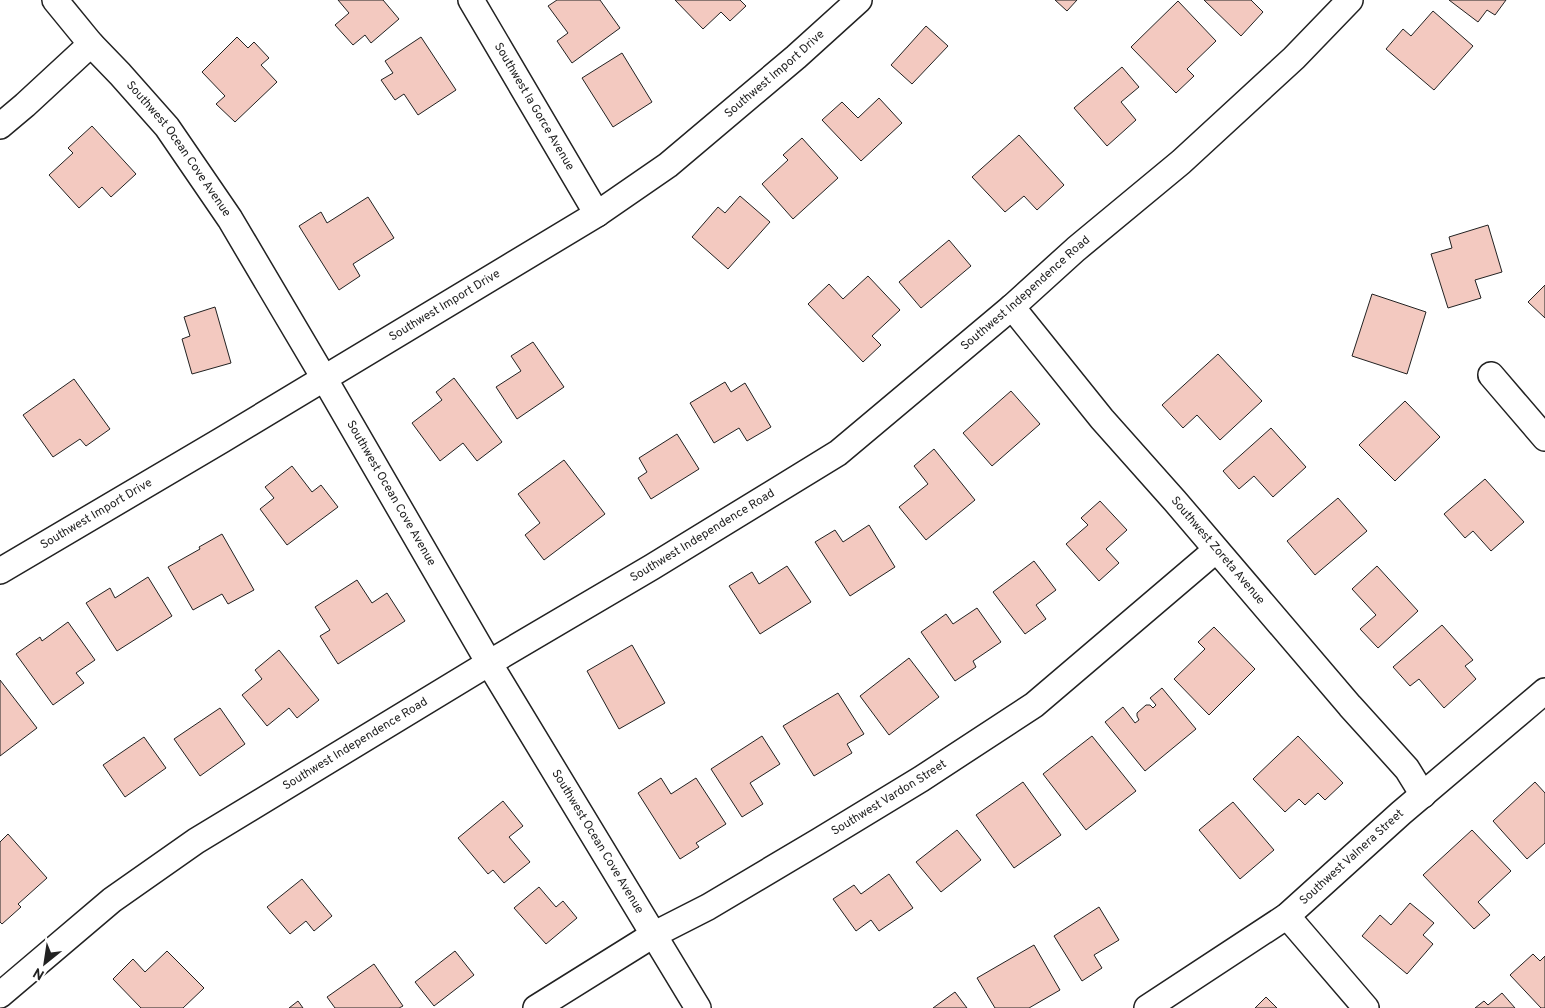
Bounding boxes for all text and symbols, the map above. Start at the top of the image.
street label: Southwest Import Drive [721,27,828,122]
street label: Southwest la Gorce Avenue [490,40,578,174]
street label: Southwest Ocean Cove Avenue [122,78,234,220]
street label: Southwest Independence Road [958,233,1094,354]
street label: Southwest Import Drive [386,266,503,345]
street label: Southwest Ocean Cove Avenue [342,418,439,569]
street label: Southwest Import Drive [38,475,155,553]
street label: Southwest Independence Road [627,486,778,586]
street label: Southwest Zoreta Avenue [1167,493,1268,608]
street label: Southwest Independence Road [280,694,431,794]
street label: Southwest Vardon Street [828,756,950,840]
street label: Southwest Ocean Cove Avenue [548,767,647,917]
street label: Southwest Valnera Street [1296,806,1407,909]
north arrow [20,938,70,988]
text: N [31,963,48,983]

